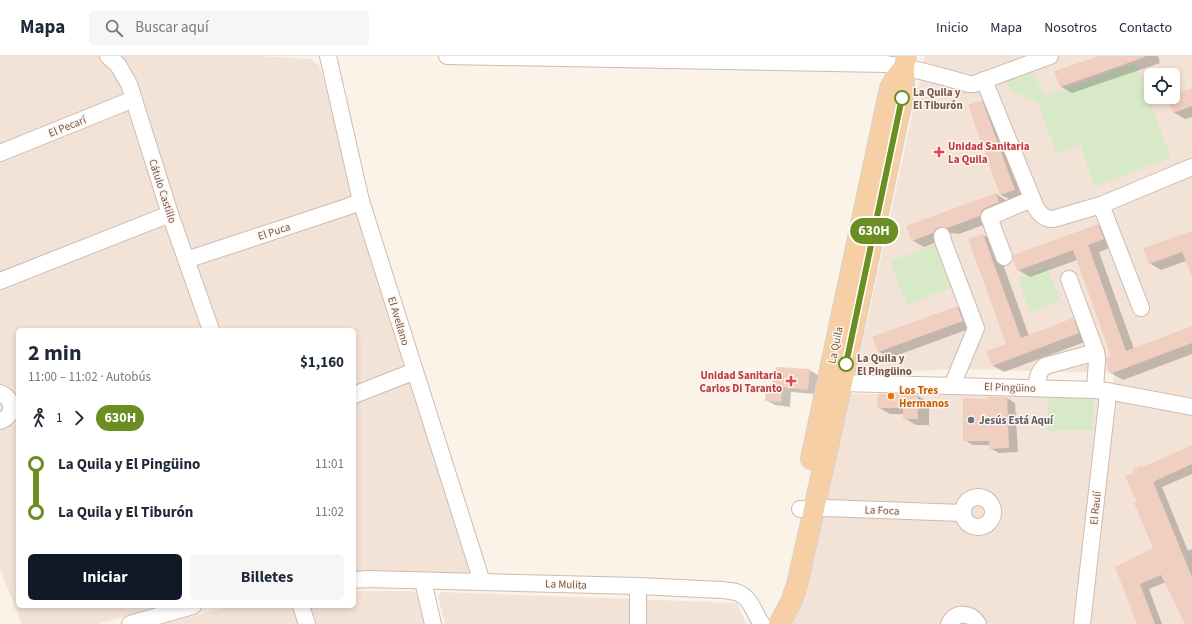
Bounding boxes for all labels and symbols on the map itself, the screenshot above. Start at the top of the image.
place label: La Quila y El Tiburón [913,85,963,113]
marker: La Quila y El Tiburón [894,90,910,106]
street label: El Pecarí [46,112,88,141]
place label: Unidad Sanitaria La Quila [948,139,1030,167]
marker: Unidad Sanitaria La Quila [933,146,945,158]
street label: Cátulo Castillo [145,157,180,225]
line badge: 630H [846,218,902,244]
street label: El Puca [256,219,292,244]
street label: El Avellano [384,295,413,347]
street label: La Quila [824,325,847,365]
place label: La Quila y El Pingüino [857,351,912,379]
marker: La Quila y El Pingüino [838,356,854,372]
place label: Unidad Sanitaria Carlos Di Taranto [699,368,782,396]
marker: Unidad Sanitaria Carlos Di Taranto [785,375,797,387]
street label: El Pingüino [984,379,1036,396]
place label: Los Tres Hermanos [899,383,949,411]
marker: Los Tres Hermanos [886,391,896,401]
place label: Jesús Está Aquí [979,413,1054,428]
marker: Jesús Está Aquí [966,415,976,425]
street label: El Raulí [1086,490,1105,526]
street label: La Foca [864,502,900,519]
street label: La Mulita [545,576,587,593]

